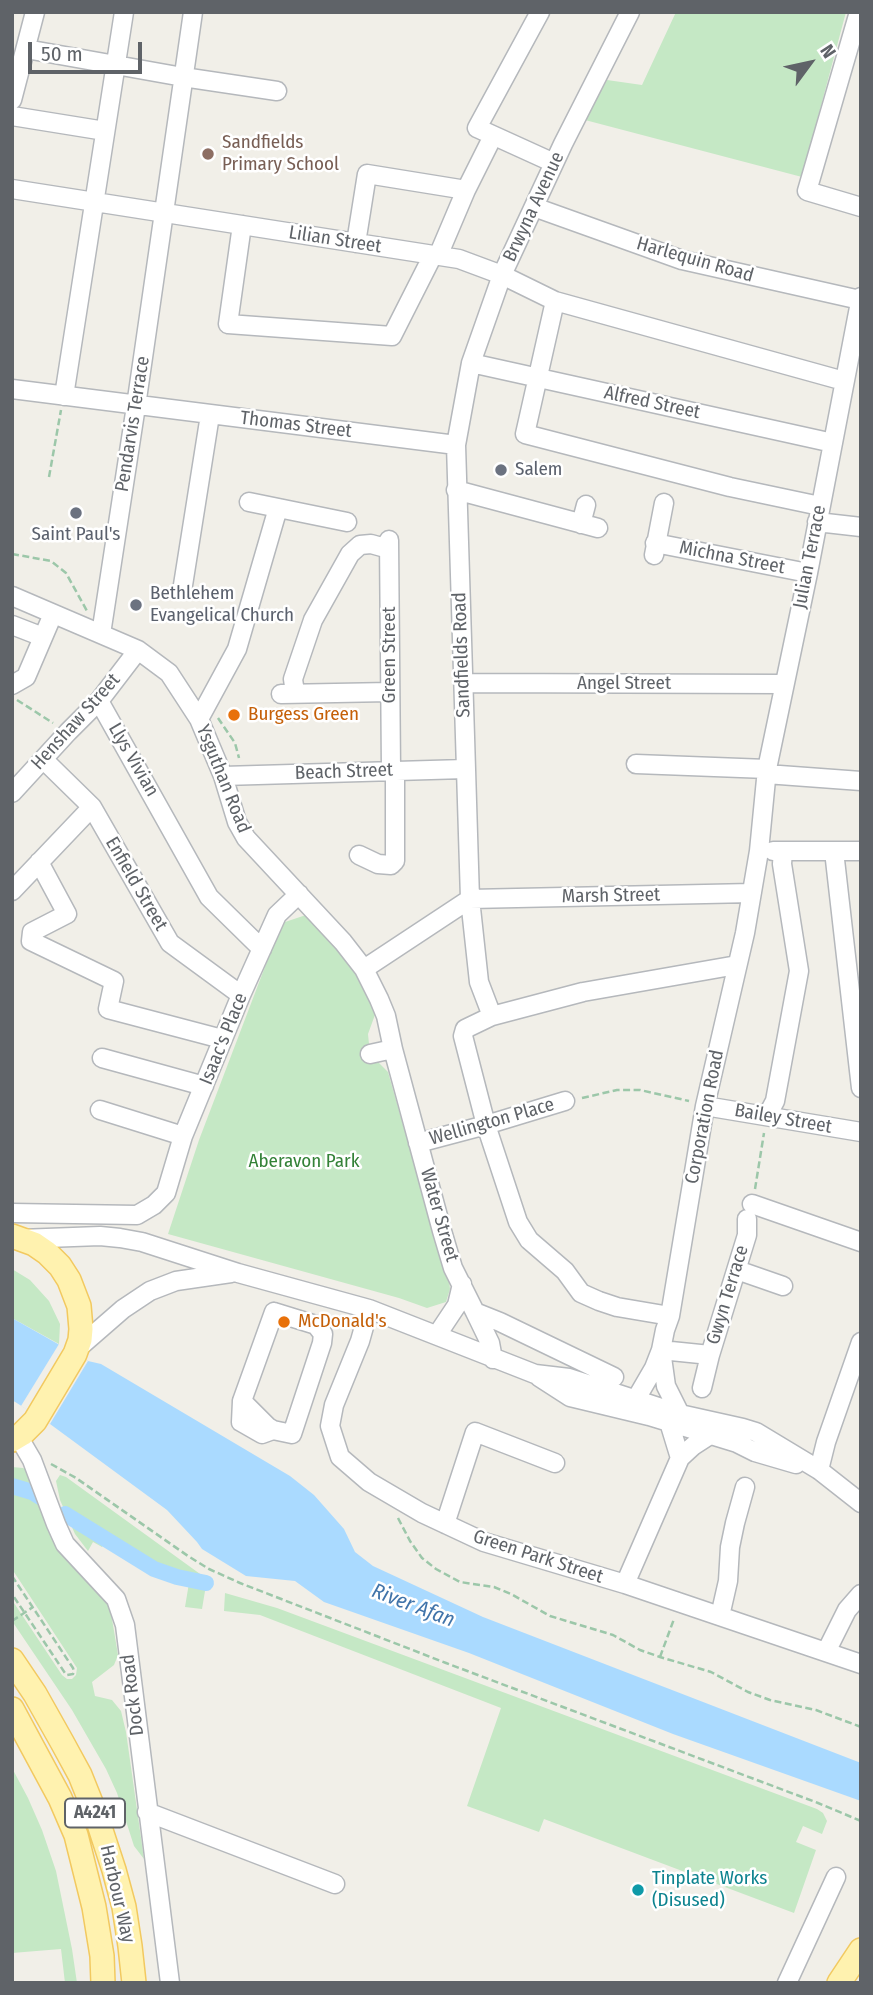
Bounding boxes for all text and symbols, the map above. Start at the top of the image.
scale bar [32,28,145,72]
north arrow [775,28,845,98]
text: N [815,40,841,62]
text: 50 m [41,41,83,67]
place label: Sandfields Primary School [222,132,339,176]
marker: Sandfields Primary School [200,146,216,162]
street label: Brwyna Avenue [499,148,569,266]
street label: Lilian Street [287,221,383,259]
street label: Harlequin Road [634,232,756,288]
street label: Pendarvis Terrace [111,355,155,493]
street label: Alfred Street [602,382,702,424]
street label: Thomas Street [239,407,353,443]
place label: Salem [515,459,562,481]
marker: Salem [493,462,509,478]
street label: Julian Terrace [789,503,831,611]
marker: Saint Paul's [68,505,84,521]
place label: Saint Paul's [32,524,120,546]
street label: Michna Street [677,537,787,579]
place label: Bethlehem Evangelical Church [150,583,294,627]
street label: Sandfields Road [448,592,476,718]
marker: Bethlehem Evangelical Church [128,597,144,613]
street label: Green Street [379,607,401,703]
street label: Henshaw Street [27,669,125,775]
street label: Angel Street [577,673,671,695]
place label: Burgess Green [248,704,359,726]
marker: Burgess Green [226,707,242,723]
street label: Llys Vivian [103,719,163,801]
street label: Ysguthan Road [191,722,255,836]
street label: Beach Street [295,759,393,785]
street label: Enfield Street [100,833,172,935]
street label: Marsh Street [562,884,660,908]
street label: Isaac's Place [195,990,253,1088]
street label: Corporation Road [681,1048,729,1186]
street label: Wellington Place [427,1093,557,1151]
street label: Bailey Street [733,1099,833,1139]
park label: Aberavon Park [248,1151,360,1173]
street label: Water Street [415,1166,463,1264]
street label: Gwyn Terrace [702,1243,754,1347]
place label: McDonald's [298,1311,387,1333]
marker: McDonald's [276,1314,292,1330]
street label: Green Park Street [470,1525,606,1589]
water label: River Afan [368,1579,458,1633]
street label: Dock Road [117,1653,149,1737]
road number: A4241 [65,1798,125,1828]
street label: Harbour Way [95,1843,139,1945]
place label: Tinplate Works (Disused) [652,1868,767,1912]
marker: Tinplate Works (Disused) [630,1882,646,1898]

